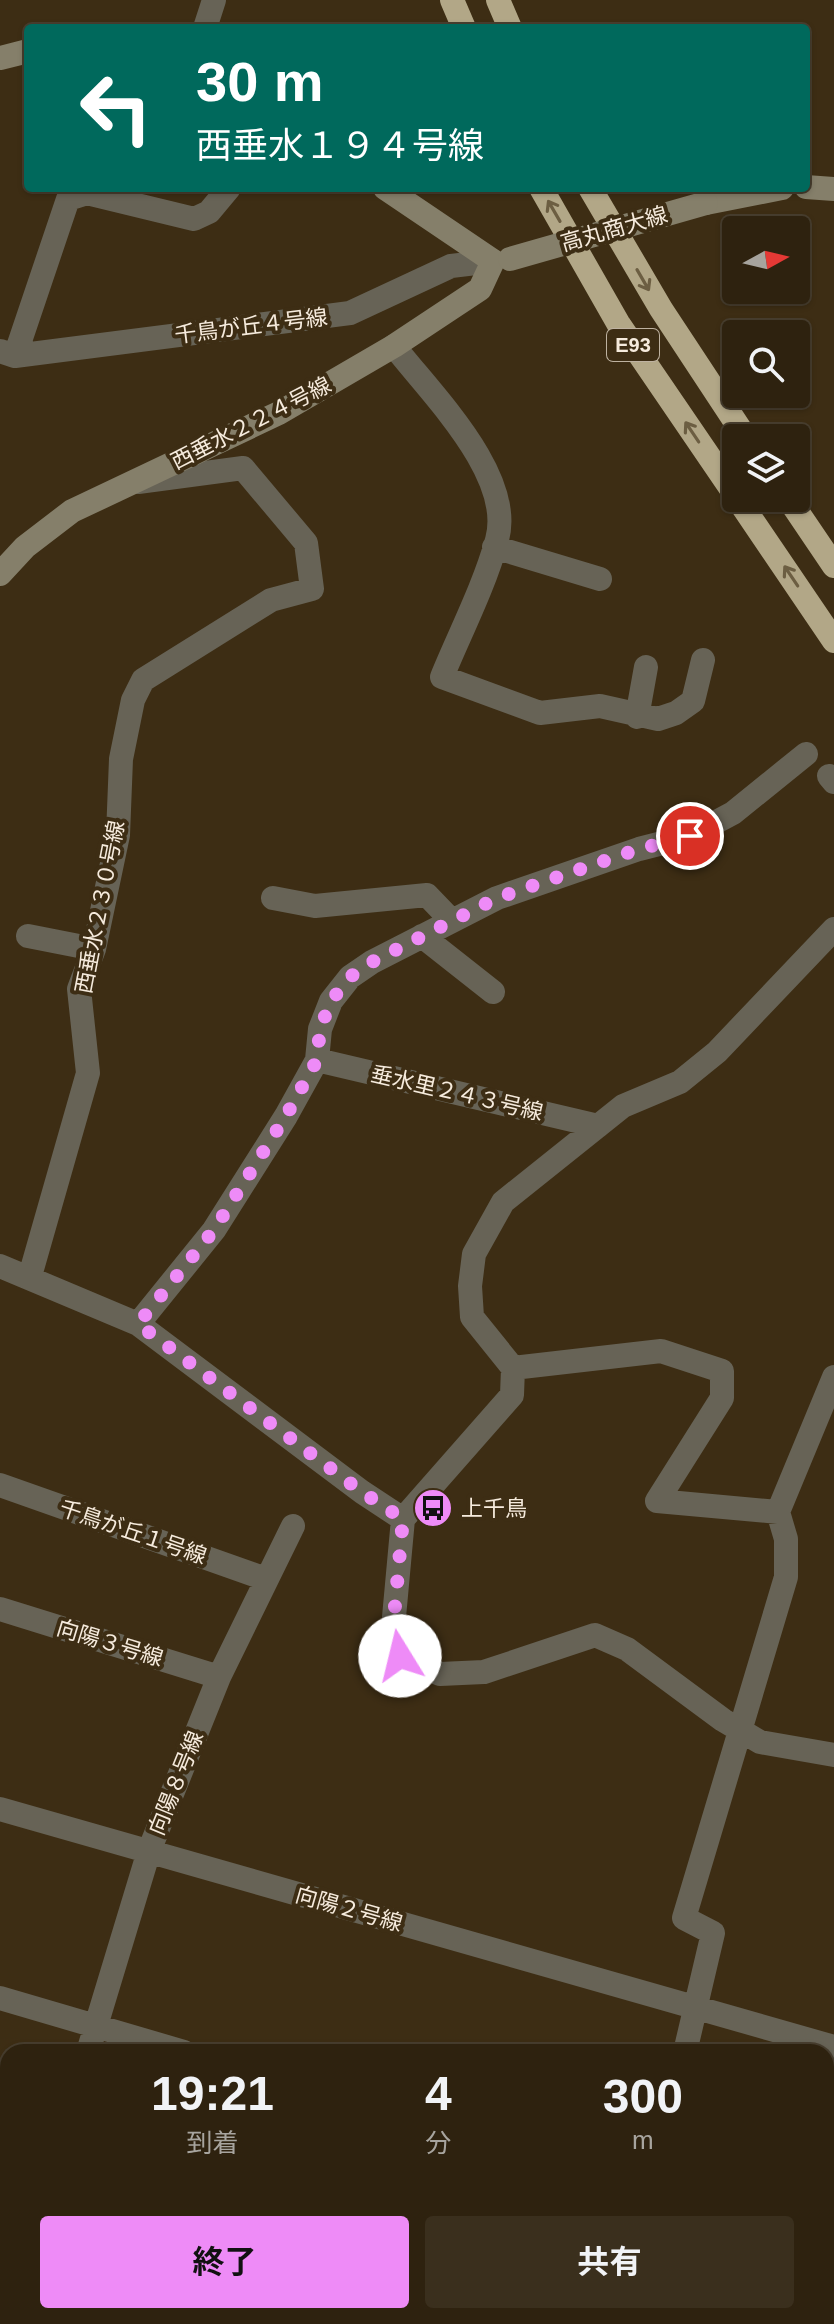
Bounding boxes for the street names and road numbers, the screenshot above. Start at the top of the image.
street label: 高丸商大線 [558,202,670,256]
street label: 千鳥が丘４号線 [173,304,329,348]
road number: E93 [607,329,659,361]
street label: 西垂水２２４号線 [167,372,335,474]
street label: 西垂水２３０号線 [71,818,129,996]
street label: 垂水里２４３号線 [368,1061,546,1125]
street label: 千鳥が丘１号線 [56,1495,210,1569]
street label: 向陽３号線 [54,1615,166,1671]
street label: 向陽８号線 [144,1727,208,1839]
street label: 向陽２号線 [293,1882,405,1936]

